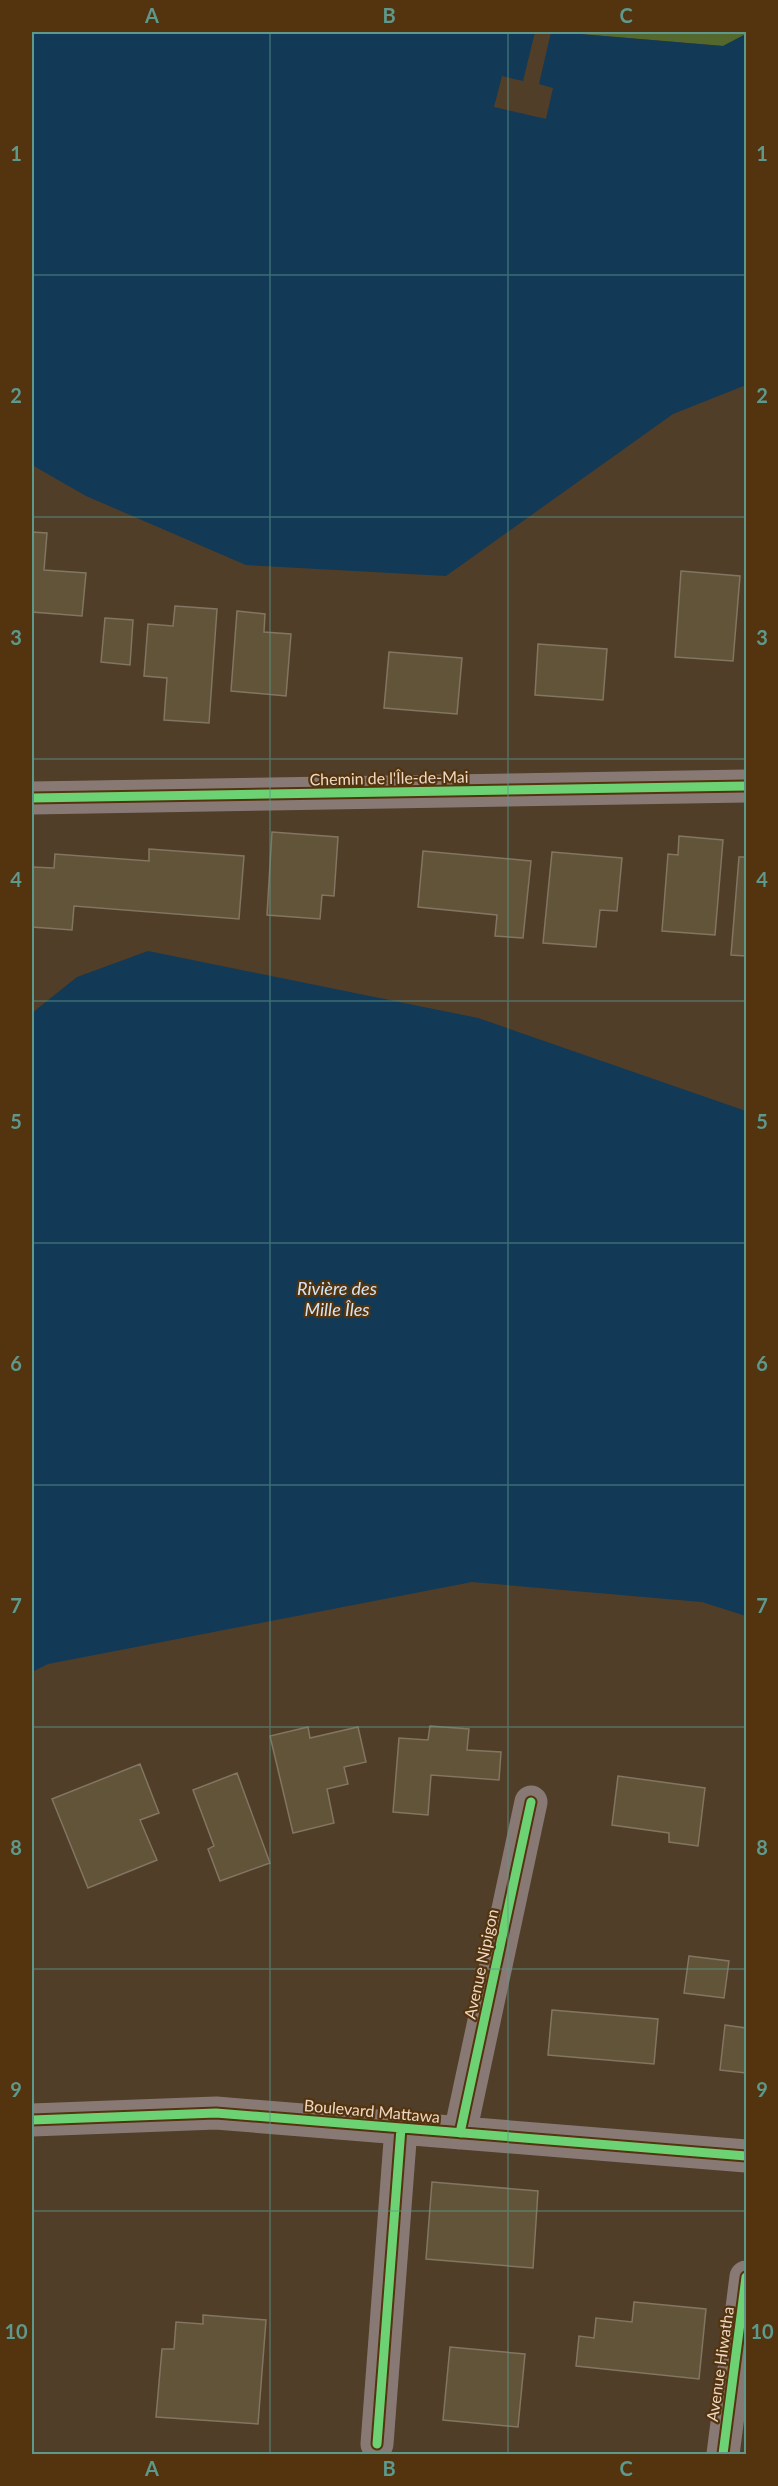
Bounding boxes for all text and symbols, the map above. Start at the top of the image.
text: A [144,3,159,27]
text: B [382,3,396,27]
text: C [619,3,633,27]
text: 1 [10,141,22,165]
text: 1 [756,141,768,165]
text: 2 [10,383,22,407]
text: 2 [756,383,768,407]
text: 3 [10,625,22,649]
text: 3 [756,625,768,649]
street label: Chemin de l'Île-de-Mai [309,767,469,788]
text: 4 [10,867,22,891]
text: 4 [756,867,768,891]
text: 5 [10,1109,22,1133]
text: 5 [756,1109,768,1133]
water label: Rivière des Mille Îles [297,1277,377,1320]
text: 6 [10,1351,22,1375]
text: 6 [756,1351,768,1375]
text: 7 [10,1593,22,1617]
text: 7 [756,1593,768,1617]
text: 8 [10,1835,22,1859]
text: 8 [756,1835,768,1859]
street label: Avenue Nipigon [460,1907,501,2021]
text: 9 [10,2077,22,2101]
text: 9 [756,2077,768,2101]
street label: Boulevard Mattawa [303,2095,441,2126]
street label: Avenue Hiwatha [702,2305,737,2423]
text: 10 [4,2319,28,2343]
text: 10 [750,2319,774,2343]
text: A [144,2456,159,2480]
text: B [382,2456,396,2480]
text: C [619,2456,633,2480]

